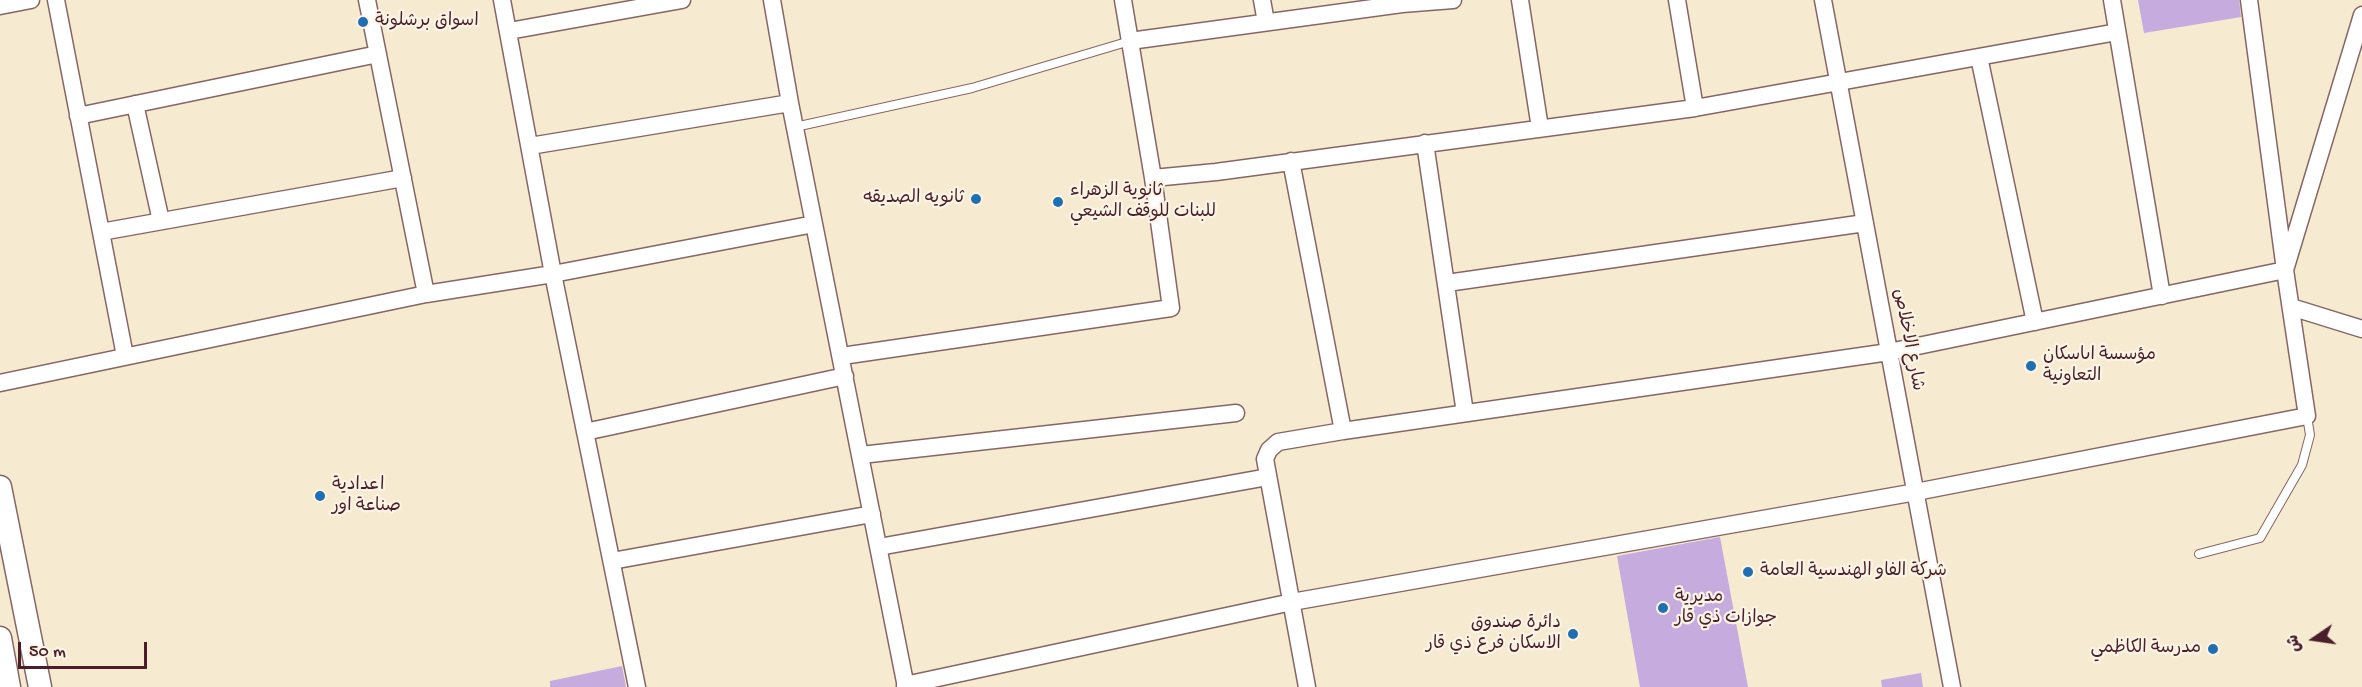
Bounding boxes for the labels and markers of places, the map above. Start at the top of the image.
place label: اسواق برشلونة [375,11,479,33]
marker: اسواق برشلونة [356,15,370,29]
place label: ثانوية الزهراء للبنات للوقف الشيعي [1070,181,1216,224]
place label: ثانويه الصديقه [863,188,964,210]
marker: ثانويه الصديقه [969,192,983,206]
marker: ثانوية الزهراء للبنات للوقف الشيعي [1051,195,1065,209]
place label: مؤسسة اىاسكان التعاونية [2043,345,2156,388]
marker: مؤسسة اىاسكان التعاونية [2024,359,2038,373]
place label: اعدادية صناعة اور [332,475,401,518]
marker: اعدادية صناعة اور [313,489,327,503]
place label: شركة الفاو الهندسية العامة [1760,561,1947,583]
marker: شركة الفاو الهندسية العامة [1741,565,1755,579]
place label: مديرية جوازات ذي قار [1675,587,1777,630]
marker: مديرية جوازات ذي قار [1656,601,1670,615]
place label: دائرة صندوق الاسكان فرع ذي قار [1426,613,1561,656]
marker: دائرة صندوق الاسكان فرع ذي قار [1566,627,1580,641]
place label: مدرسة الكاظمي [2090,638,2201,660]
marker: مدرسة الكاظمي [2206,642,2220,656]

